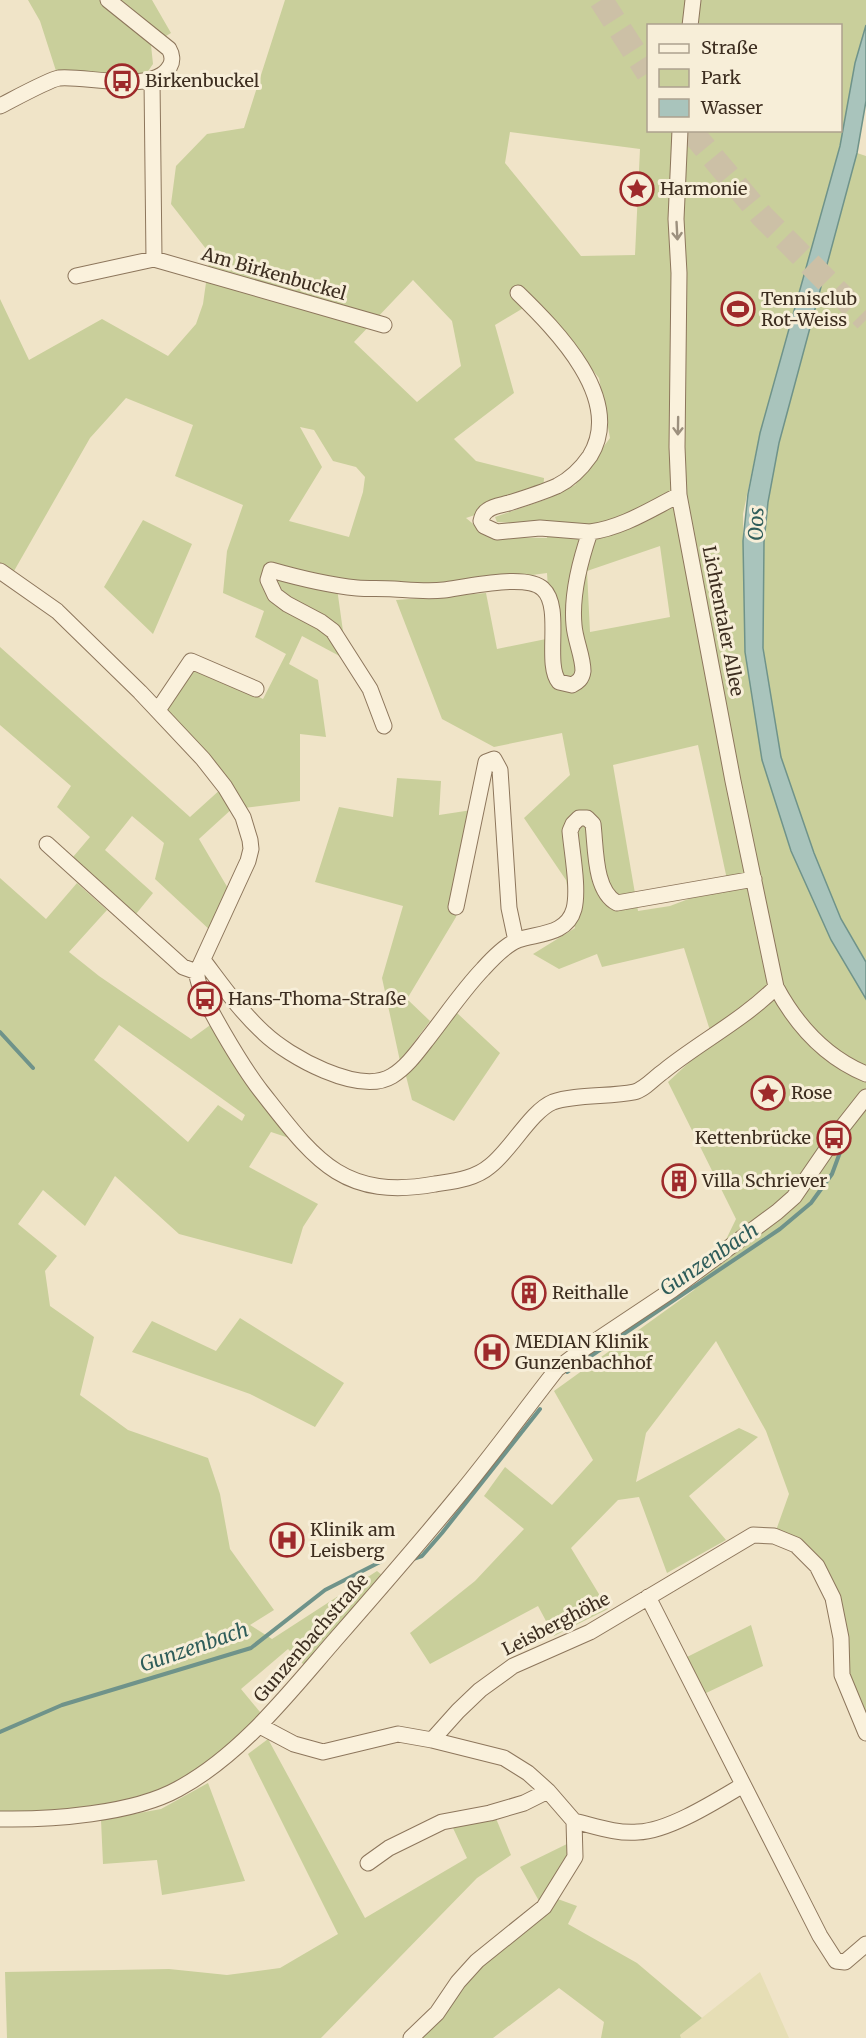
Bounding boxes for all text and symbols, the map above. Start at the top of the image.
legend [647,24,842,132]
text: Straße [701,36,758,59]
bus stop icon: Birkenbuckel [104,63,140,99]
text: Park [701,66,742,89]
place label: Birkenbuckel [145,69,260,92]
text: Wasser [700,96,763,119]
place icon: Harmonie [619,171,655,207]
place label: Harmonie [660,177,748,200]
one-way arrow [672,220,683,240]
street label: Am Birkenbuckel [198,242,349,305]
place label: Tennisclub Rot-Weiss [761,287,857,331]
sports icon: Tennisclub Rot-Weiss [720,291,756,327]
one-way arrow [672,415,683,435]
water label: Oos [743,507,768,541]
street label: Lichtentaler Allee [698,544,749,698]
bus stop icon: Hans-Thoma-Straße [187,981,223,1017]
place label: Hans-Thoma-Straße [228,987,406,1010]
place icon: Rose [750,1075,786,1111]
place label: Rose [791,1081,832,1104]
bus stop icon: Kettenbrücke [816,1120,852,1156]
place label: Kettenbrücke [695,1126,811,1149]
building icon: Villa Schriever [661,1163,697,1199]
place label: Villa Schriever [701,1169,827,1192]
water label: Gunzenbach [655,1217,763,1301]
building icon: Reithalle [511,1275,547,1311]
place label: Reithalle [552,1281,628,1304]
place label: MEDIAN Klinik Gunzenbachhof [515,1330,654,1374]
hospital icon: MEDIAN Klinik Gunzenbachhof [474,1334,510,1370]
place label: Klinik am Leisberg [310,1518,396,1562]
hospital icon: Klinik am Leisberg [269,1522,305,1558]
street label: Gunzenbachstraße [248,1569,373,1707]
street label: Leisberghöhe [498,1587,613,1661]
water label: Gunzenbach [136,1616,251,1677]

